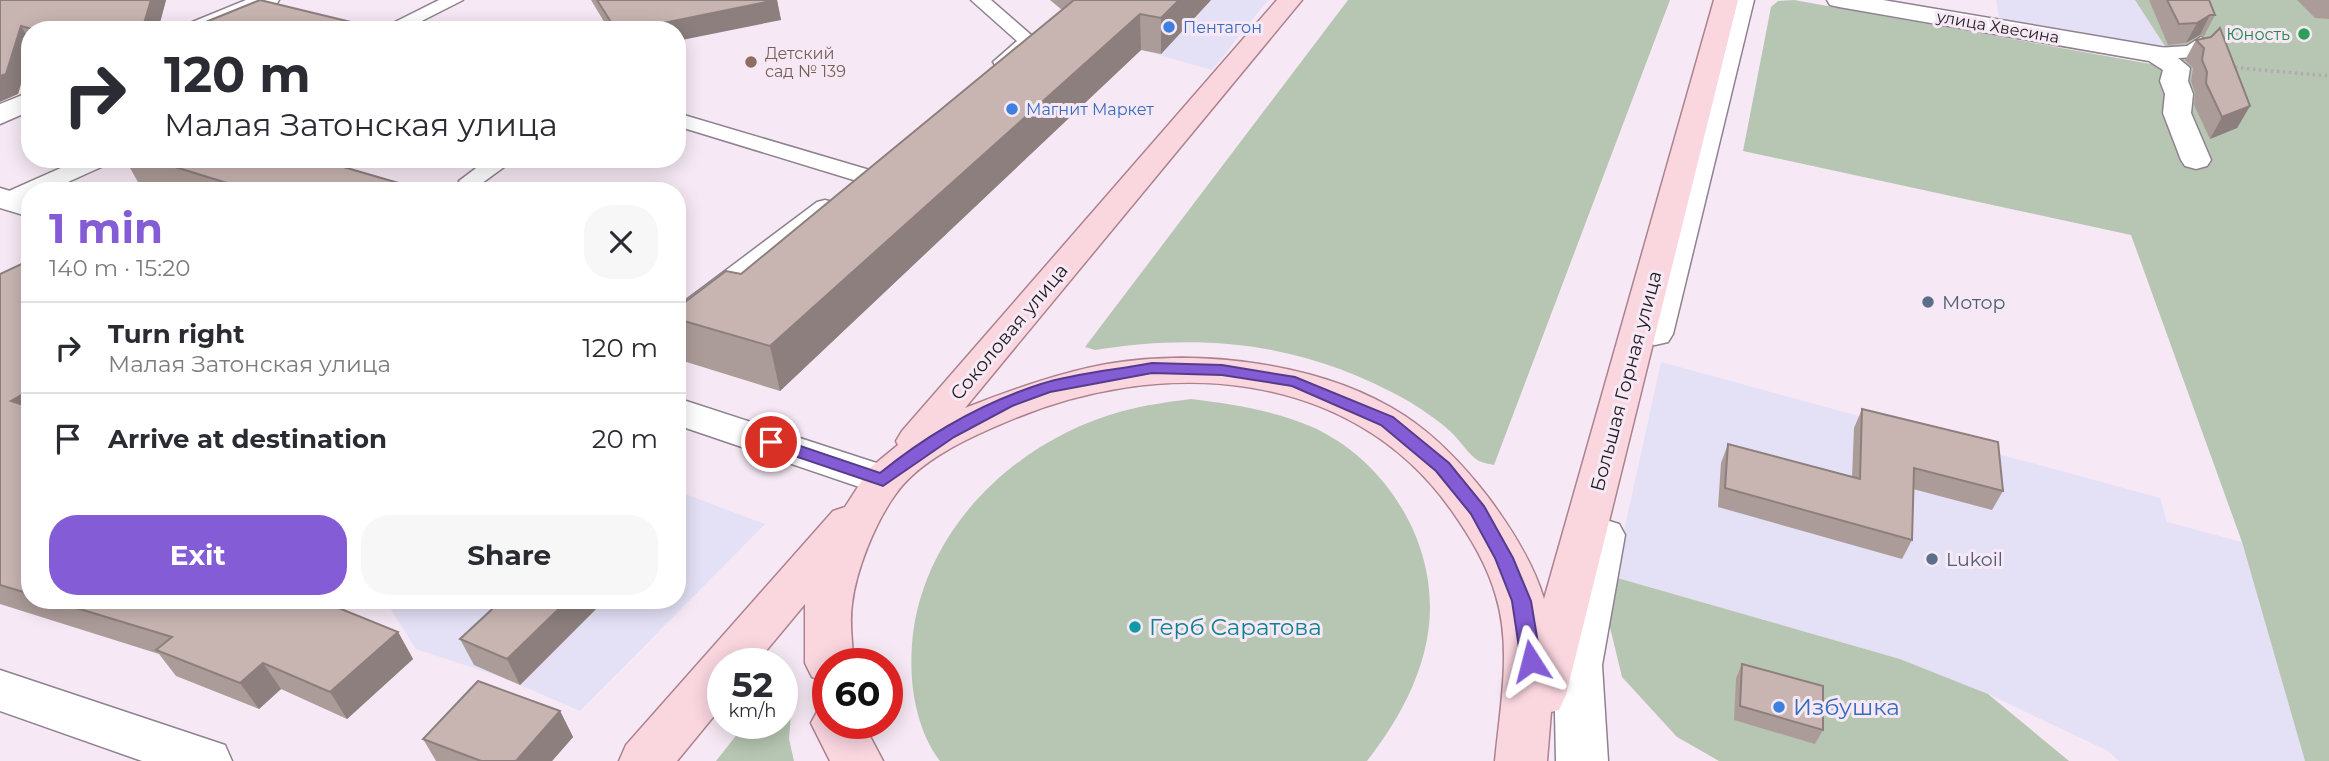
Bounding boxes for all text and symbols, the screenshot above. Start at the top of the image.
street label: улица Хвесина [1934,7,2061,47]
place label: Пентагон [1183,18,1262,37]
marker: Пентагон [1161,19,1177,35]
place label: Юность [2226,25,2290,44]
marker: Юность [2296,26,2312,42]
place label: Детский сад № 139 [765,44,846,81]
text: 120 m [164,45,311,104]
icon: right [49,49,140,140]
marker: Детский сад № 139 [743,54,759,70]
place label: Магнит Маркет [1026,100,1154,119]
marker: Магнит Маркет [1004,101,1020,117]
text: Малая Затонская улица [164,105,558,144]
text: 1 min [49,202,163,254]
button: close [584,205,658,279]
text: 140 m · 15:20 [49,254,190,282]
street label: Соколовая улица [945,259,1073,405]
street label: Большая Горная улица [1585,268,1667,494]
place label: Мотор [1942,291,2006,314]
marker: Мотор [1920,294,1936,310]
text: Turn right [108,318,244,350]
icon: right [49,329,87,367]
text: 120 m [582,332,658,364]
text: Малая Затонская улица [108,350,391,378]
pin [741,412,801,472]
icon: arrive [49,420,87,458]
text: Arrive at destination [108,423,387,455]
text: 20 m [592,423,658,455]
icon: arrive [752,423,790,461]
button: Exit [49,515,347,595]
button: Share [361,515,658,595]
place label: Lukoil [1946,548,2003,571]
marker: Lukoil [1924,551,1940,567]
place label: Герб Саратова [1149,613,1322,641]
marker: Герб Саратова [1127,619,1143,635]
position arrow [1494,624,1568,698]
speed limit sign: 60 [812,648,903,739]
text: 52 [732,663,773,706]
place label: Избушка [1793,693,1900,721]
marker: Избушка [1771,699,1787,715]
text: km/h [728,700,777,722]

